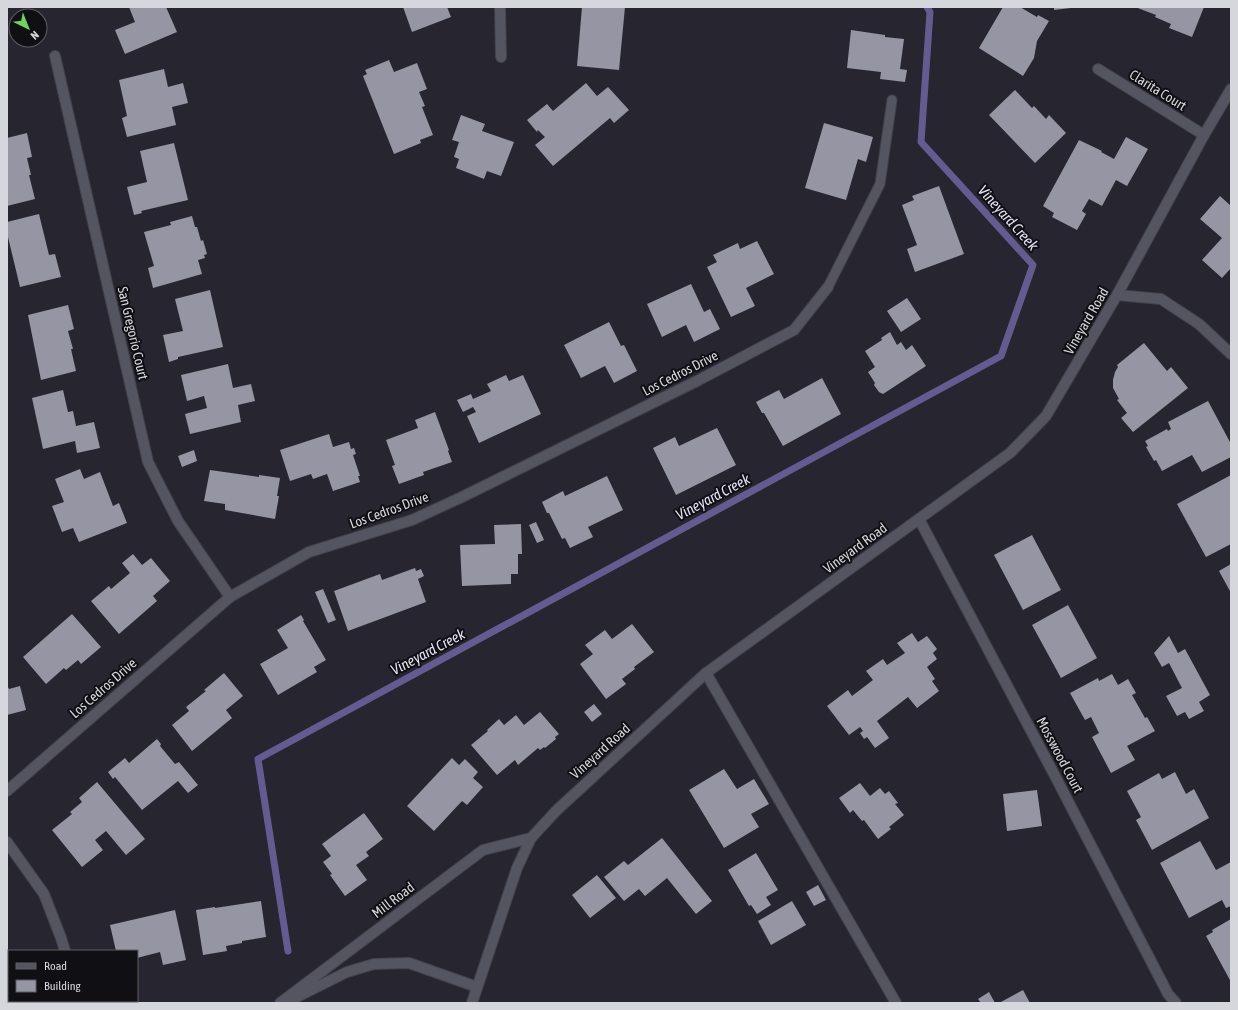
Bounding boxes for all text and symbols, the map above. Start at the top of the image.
north arrow [8,8,48,48]
text: N [28,29,41,42]
street label: Clarita Court [1127,66,1189,114]
water label: Vineyard Creek [975,182,1042,254]
street label: San Gregorio Court [115,285,151,381]
street label: Vineyard Road [1060,285,1112,357]
street label: Los Cedros Drive [639,347,721,399]
water label: Vineyard Creek [673,470,753,523]
street label: Los Cedros Drive [347,488,431,532]
street label: Vineyard Road [820,520,890,576]
water label: Vineyard Creek [388,625,468,678]
street label: Los Cedros Drive [66,655,140,721]
street label: Mosswood Court [1033,714,1087,796]
street label: Vineyard Road [567,720,633,782]
street label: Mill Road [369,879,417,921]
legend [8,950,138,1002]
text: Road [44,959,67,973]
text: Building [44,979,82,993]

